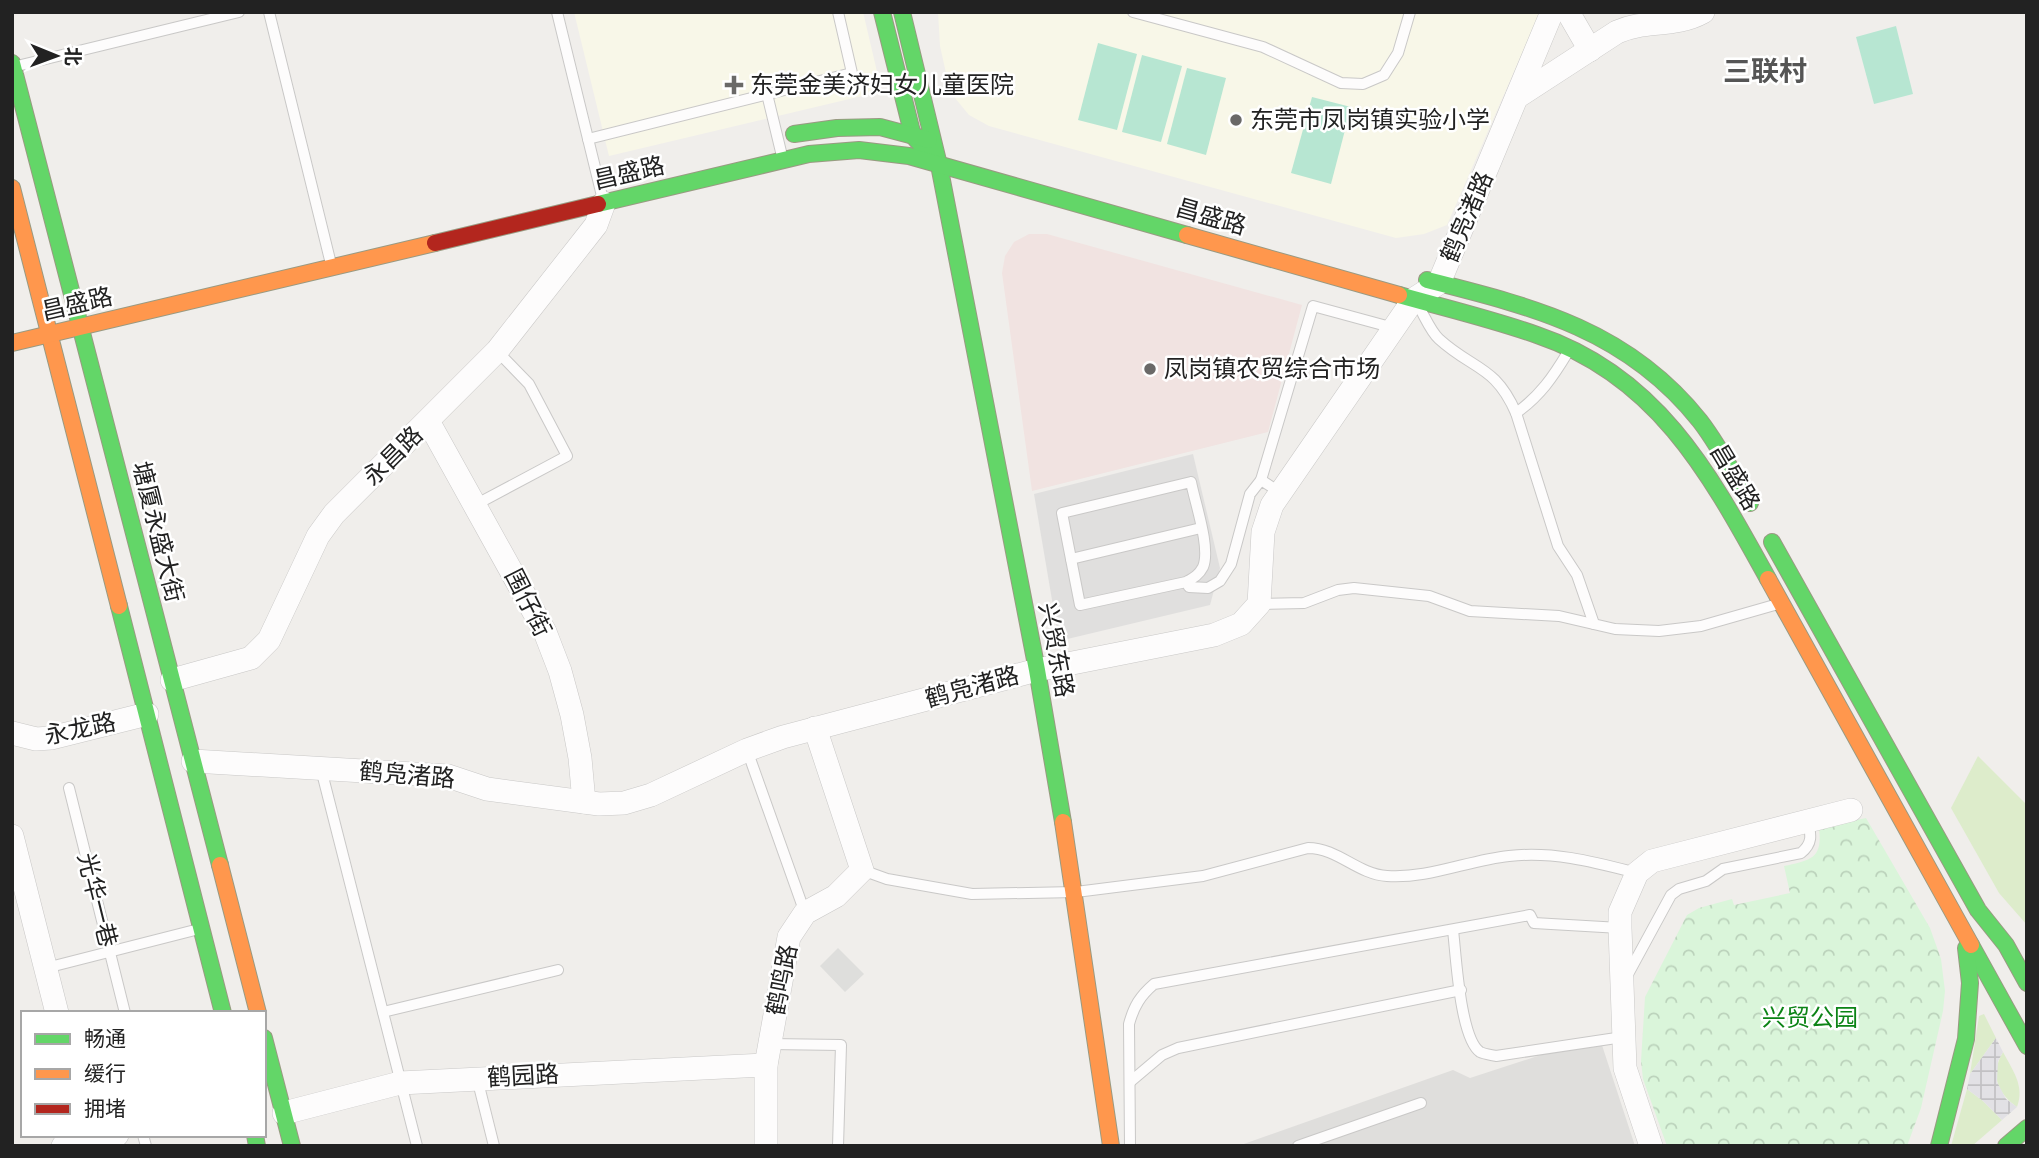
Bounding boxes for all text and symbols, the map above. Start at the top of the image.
north arrow [21,21,91,91]
text: 北 [61,47,84,66]
district label: 三联村 [1723,55,1807,88]
place label: 东莞金美济妇女儿童医院 [750,71,1014,99]
marker: 东莞金美济妇女儿童医院 [724,75,744,95]
place label: 东莞市凤岗镇实验小学 [1250,106,1490,134]
marker: 东莞市凤岗镇实验小学 [1228,112,1244,128]
street label: 昌盛路 [591,151,667,195]
street label: 鹤凫渚路 [1435,167,1499,267]
street label: 昌盛路 [1173,194,1249,240]
street label: 昌盛路 [39,282,115,326]
place label: 凤岗镇农贸综合市场 [1164,355,1380,383]
marker: 凤岗镇农贸综合市场 [1142,361,1158,377]
street label: 永昌路 [358,421,428,491]
street label: 昌盛路 [1704,439,1766,515]
street label: 塘厦永盛大街 [127,459,189,605]
street label: 围仔街 [499,565,557,641]
street label: 兴贸东路 [1033,600,1079,700]
street label: 鹤凫渚路 [922,661,1022,713]
street label: 永龙路 [42,708,118,750]
street label: 鹤凫渚路 [358,757,456,793]
street label: 光华一巷 [72,850,122,950]
street label: 鹤鸣路 [761,942,803,1018]
park label: 兴贸公园 [1762,1004,1858,1032]
legend [21,1011,266,1137]
text: 畅通 [84,1027,126,1051]
street label: 鹤园路 [486,1060,560,1092]
text: 缓行 [84,1062,126,1086]
text: 拥堵 [84,1097,126,1121]

